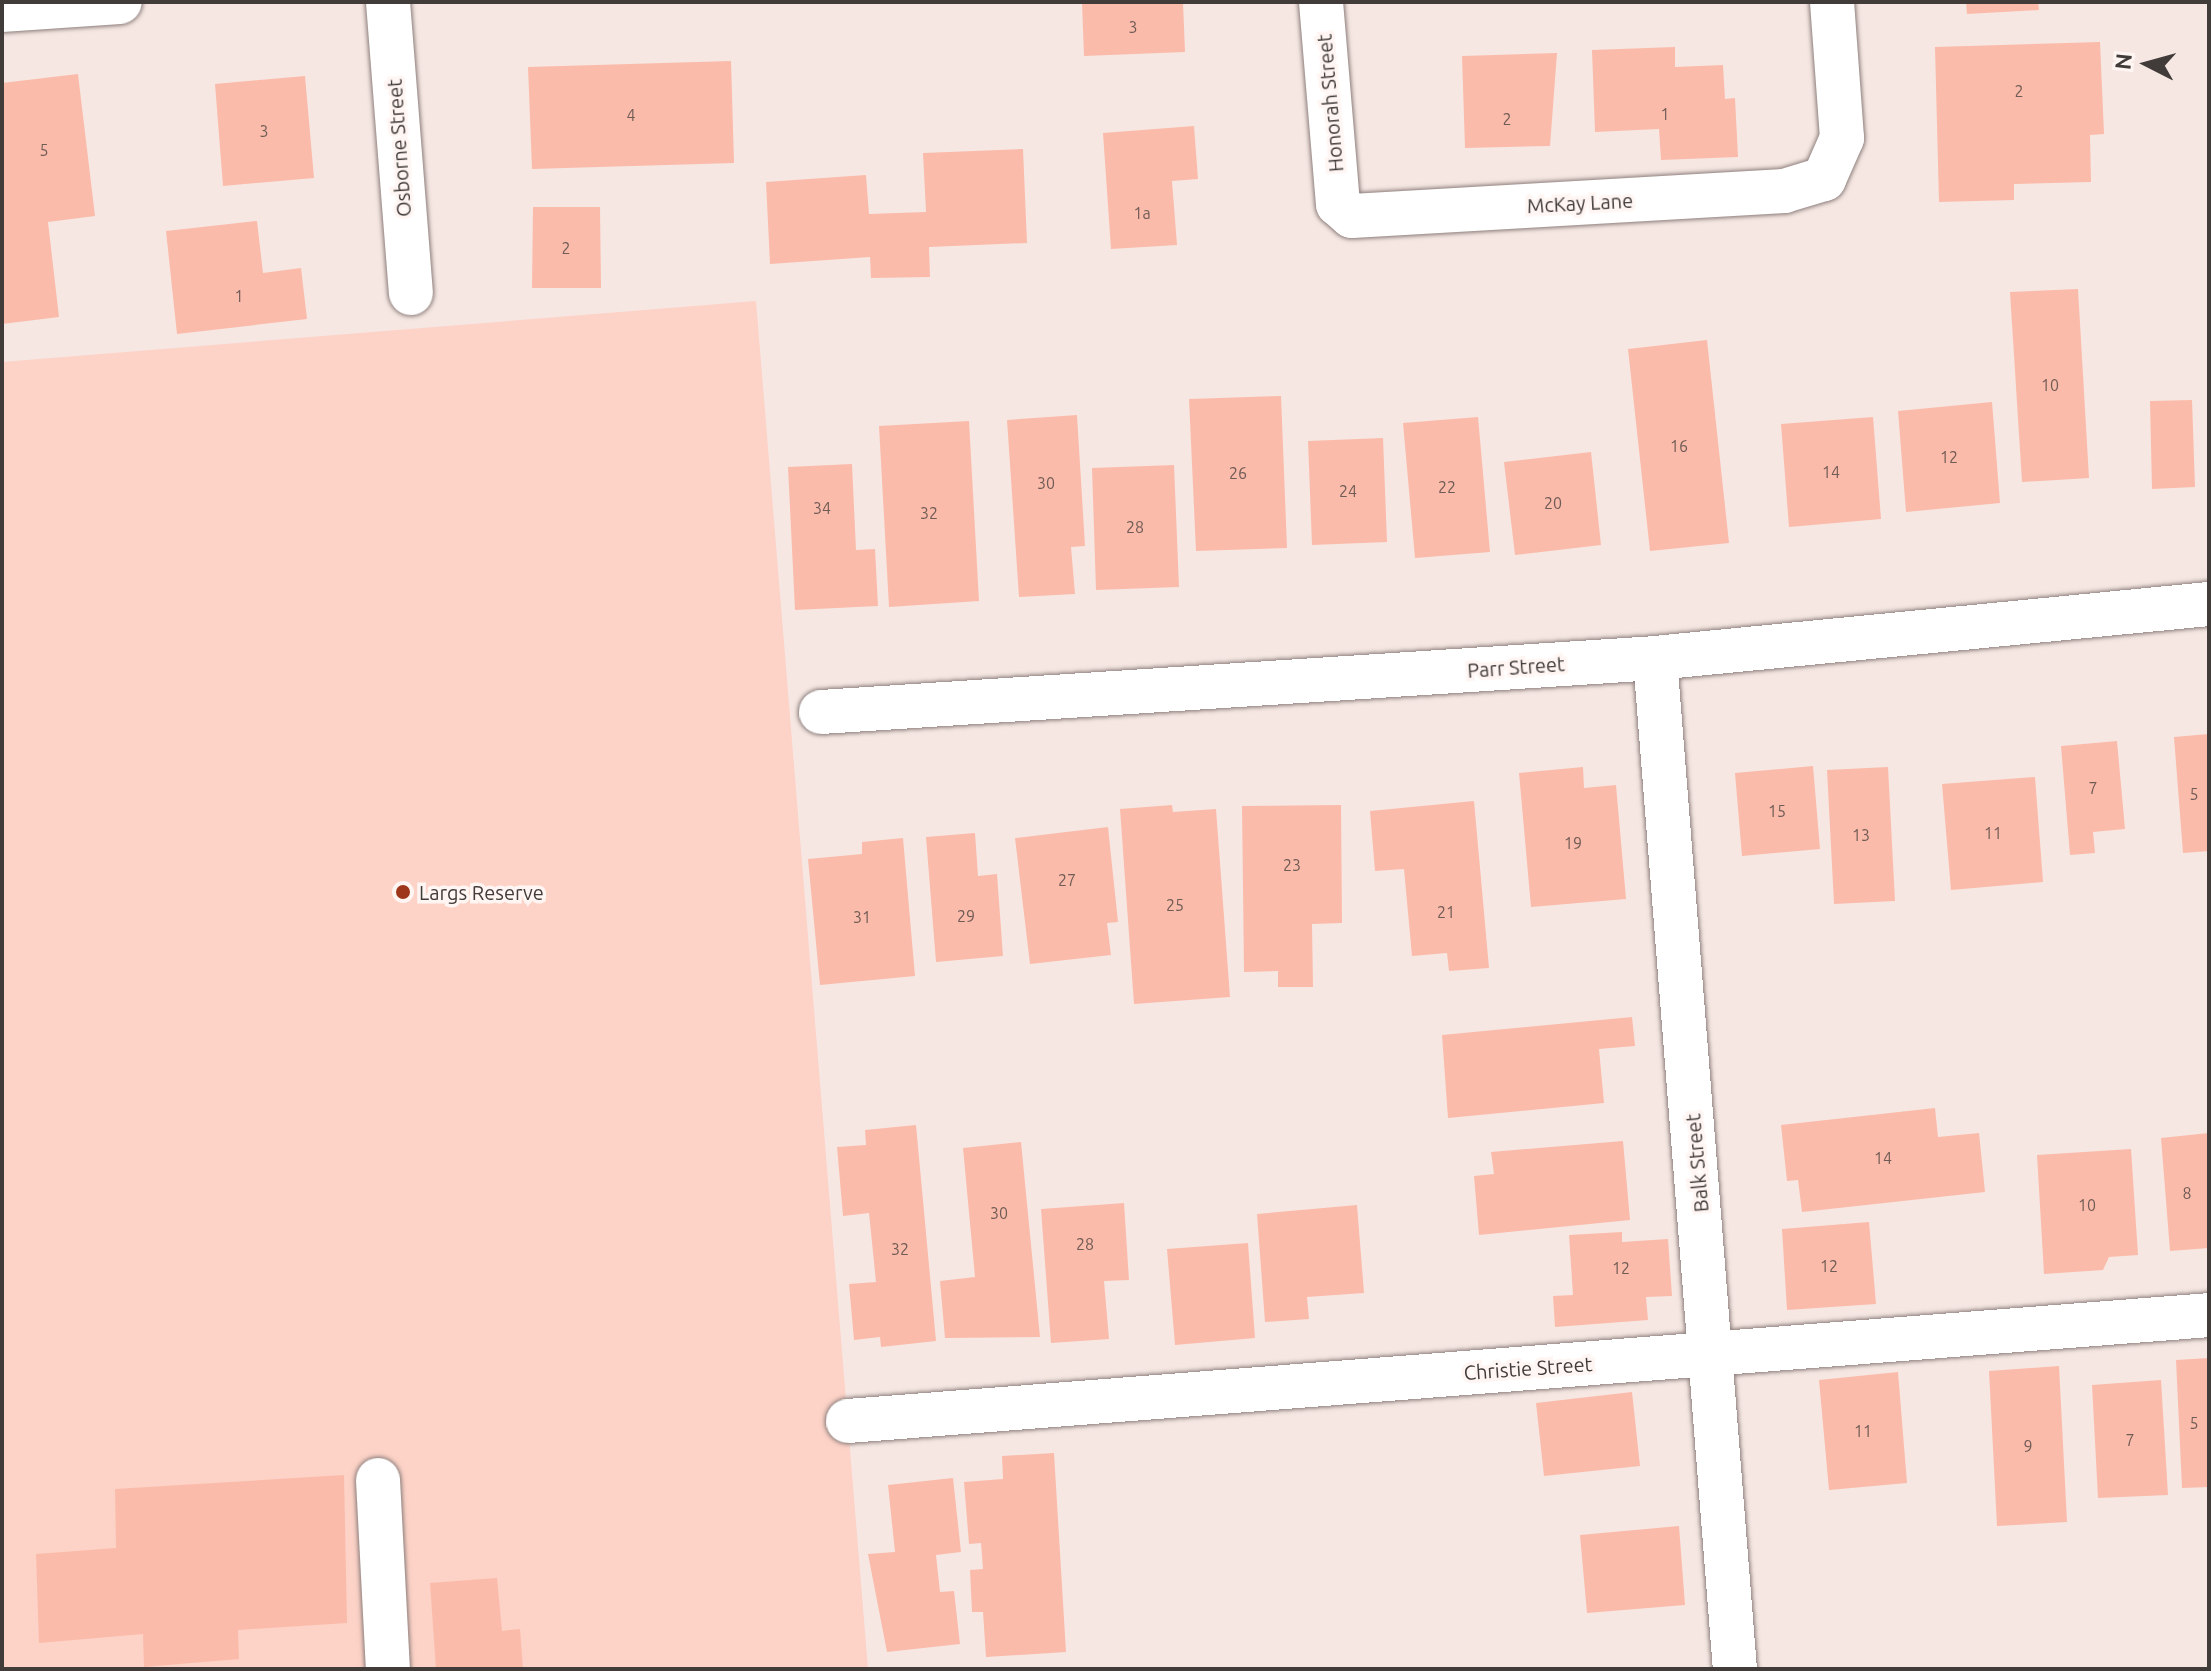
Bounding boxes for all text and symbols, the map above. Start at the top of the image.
house number: 3 [1128,17,1138,37]
north arrow [2107,24,2187,104]
street label: Honorah Street [1312,33,1348,173]
text: N [2109,52,2136,71]
street label: Osborne Street [382,78,416,218]
house number: 2 [2014,81,2024,101]
house number: 1 [1660,104,1670,124]
house number: 4 [626,105,636,125]
house number: 2 [1502,109,1512,129]
house number: 3 [259,121,269,141]
house number: 5 [39,140,49,160]
street label: McKay Lane [1526,188,1634,218]
house number: 1a [1133,203,1151,223]
house number: 2 [561,238,571,258]
house number: 1 [234,286,244,306]
house number: 10 [2041,375,2059,395]
house number: 16 [1670,436,1688,456]
house number: 12 [1940,447,1958,467]
house number: 14 [1822,462,1840,482]
house number: 26 [1229,463,1247,483]
house number: 30 [1037,473,1055,493]
house number: 22 [1438,477,1456,497]
house number: 24 [1339,481,1357,501]
house number: 20 [1544,493,1562,513]
house number: 34 [813,498,831,518]
house number: 32 [920,503,938,523]
house number: 28 [1126,517,1144,537]
street label: Parr Street [1466,652,1566,682]
house number: 7 [2088,778,2098,798]
house number: 5 [2189,784,2199,804]
house number: 15 [1768,801,1786,821]
house number: 11 [1984,823,2002,843]
house number: 13 [1852,825,1870,845]
house number: 19 [1564,833,1582,853]
house number: 23 [1283,855,1301,875]
house number: 27 [1058,870,1076,890]
place label: Largs Reserve [419,880,544,904]
marker: Largs Reserve [394,883,412,901]
house number: 25 [1166,895,1184,915]
house number: 21 [1437,902,1455,922]
house number: 29 [957,906,975,926]
house number: 31 [853,907,871,927]
street label: Balk Street [1681,1113,1713,1213]
house number: 14 [1874,1148,1892,1168]
house number: 8 [2182,1183,2192,1203]
house number: 10 [2078,1195,2096,1215]
house number: 30 [990,1203,1008,1223]
house number: 28 [1076,1234,1094,1254]
house number: 32 [891,1239,909,1259]
house number: 12 [1820,1256,1838,1276]
house number: 12 [1612,1258,1630,1278]
street label: Christie Street [1463,1352,1593,1384]
house number: 5 [2189,1413,2199,1433]
house number: 11 [1854,1421,1872,1441]
house number: 7 [2125,1430,2135,1450]
house number: 9 [2023,1436,2033,1456]

